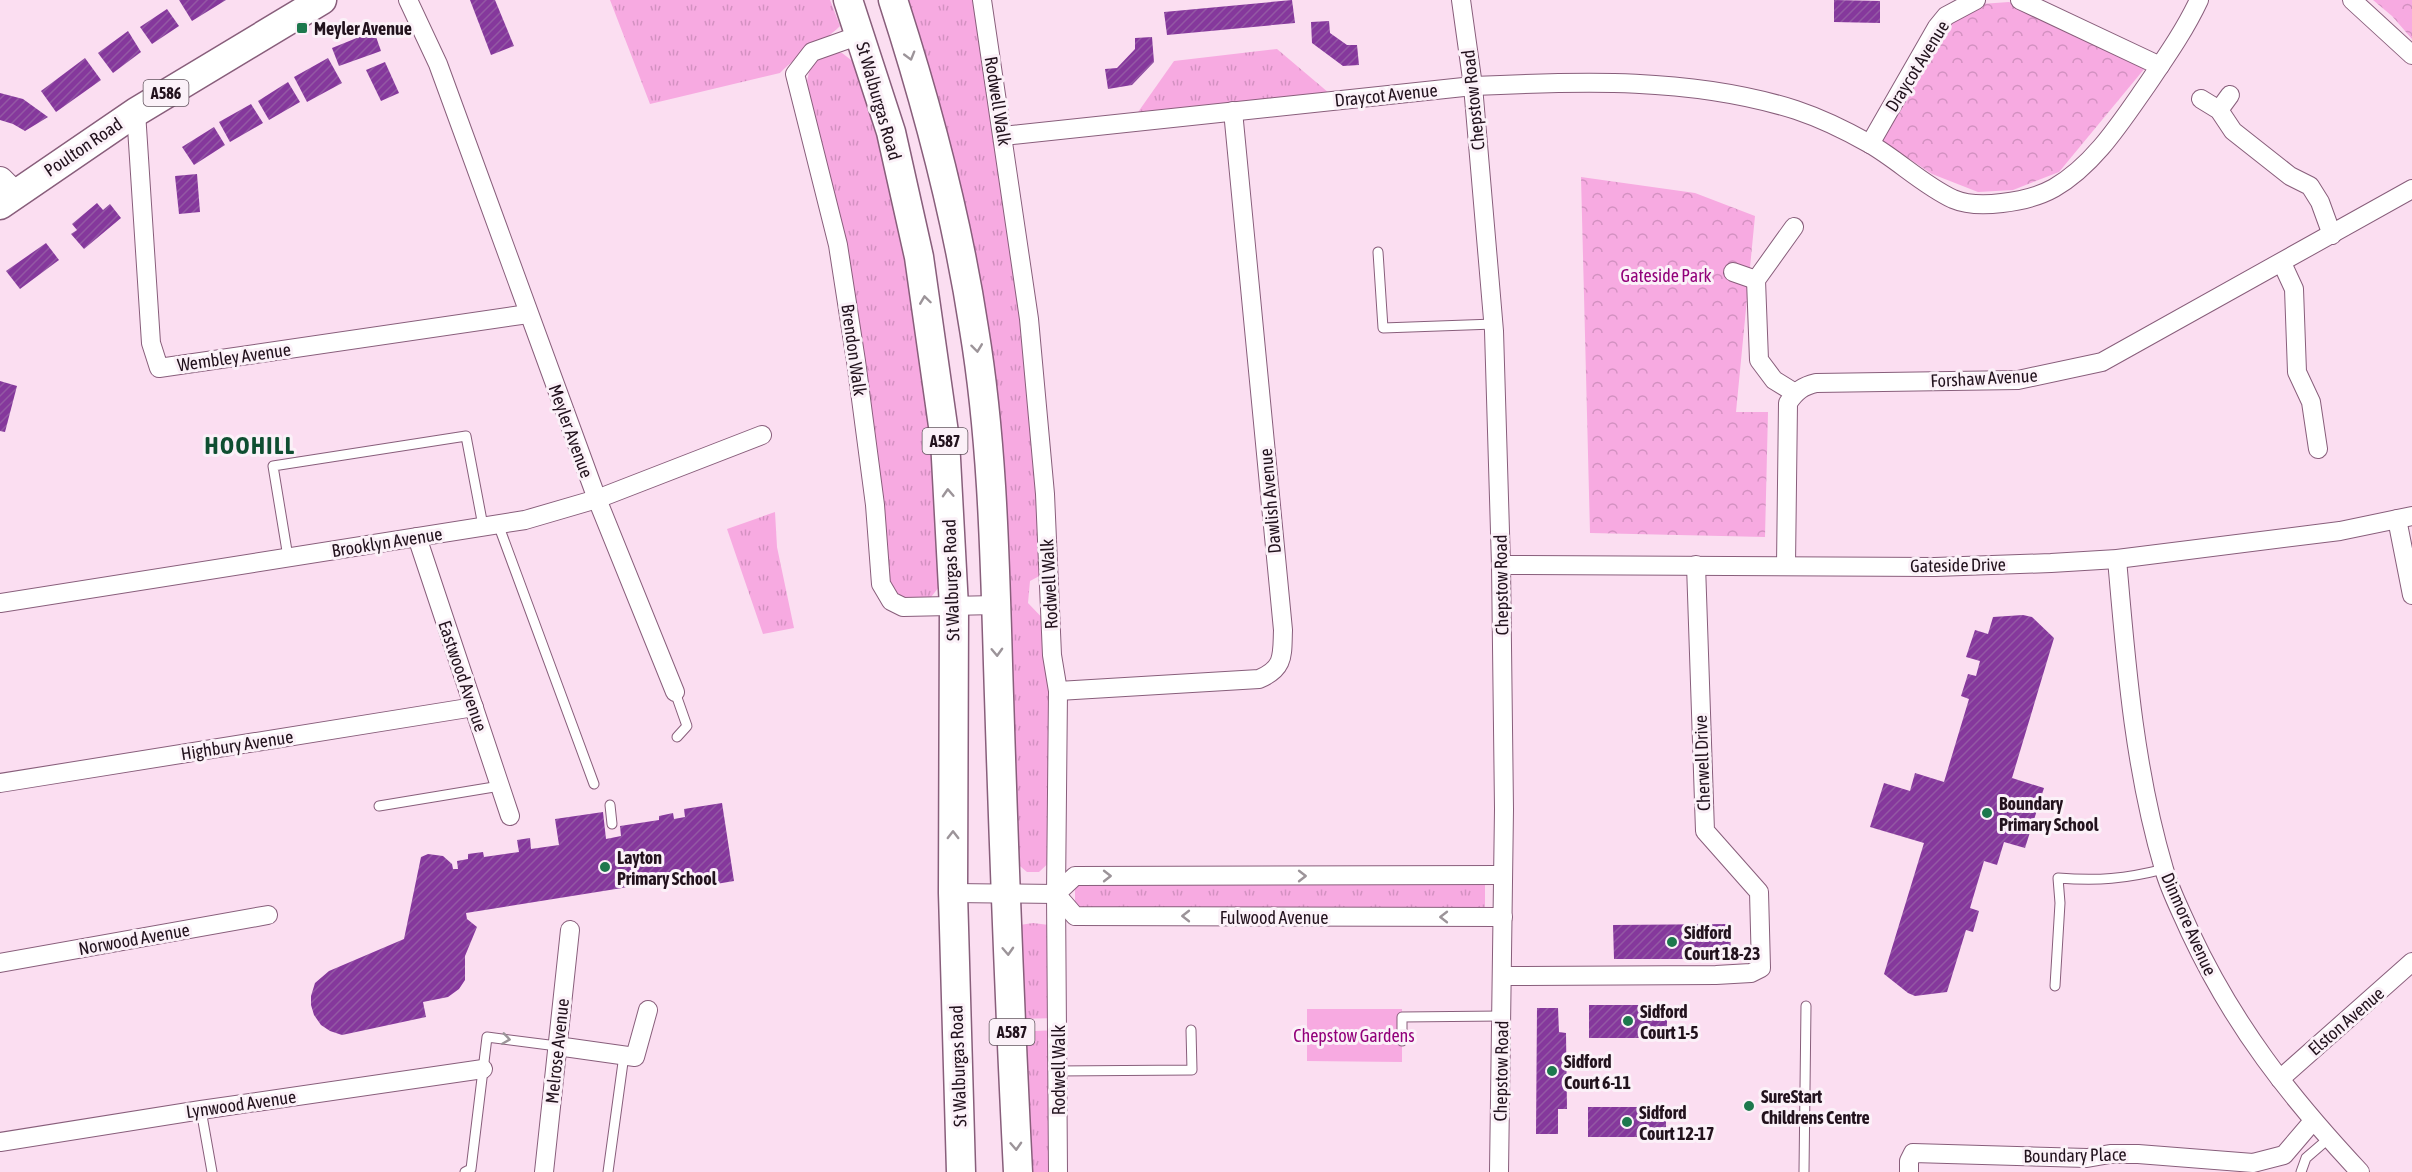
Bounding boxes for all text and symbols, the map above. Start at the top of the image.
street label: Draycot Avenue [1881,17,1953,115]
place label: Meyler Avenue [314,18,412,39]
marker: Meyler Avenue [295,21,309,35]
street label: St Walburgas Road [852,40,906,162]
street label: Chepstow Road [1457,49,1489,151]
one-way arrow [903,50,915,61]
street label: Rodwell Walk [981,55,1015,147]
street label: Draycot Avenue [1334,79,1438,111]
road number: A586 [144,80,188,106]
street label: Poulton Road [40,113,126,181]
park label: Gateside Park [1621,265,1711,286]
one-way arrow [920,295,932,304]
street label: Brendon Walk [837,303,871,397]
street label: Wembley Avenue [176,339,292,375]
one-way arrow [970,343,983,353]
street label: Forshaw Avenue [1930,365,2038,391]
street label: Meyler Avenue [544,381,598,481]
road number: A587 [922,428,968,454]
district label: HOOHILL [204,432,296,459]
street label: Dawlish Avenue [1255,448,1285,554]
one-way arrow [941,489,954,498]
street label: St Walburgas Road [938,519,964,641]
street label: Brooklyn Avenue [330,523,444,561]
street label: Chepstow Road [1490,534,1512,636]
street label: Rodwell Walk [1036,538,1062,630]
street label: Gateside Drive [1910,554,2006,576]
street label: Eastwood Avenue [434,618,492,734]
one-way arrow [991,648,1004,657]
street label: Cherwell Drive [1690,715,1714,811]
street label: Highbury Avenue [179,726,295,764]
place label: Boundary Primary School [1999,793,2099,835]
marker: Boundary Primary School [1980,806,1994,820]
one-way arrow [947,830,959,839]
place label: Layton Primary School [617,847,717,889]
marker: Layton Primary School [598,860,612,874]
street label: Dinmore Avenue [2157,869,2221,979]
one-way arrow [1102,870,1111,882]
one-way arrow [1297,870,1306,882]
street label: Fulwood Avenue [1220,907,1328,928]
one-way arrow [1182,910,1191,922]
one-way arrow [1440,911,1449,923]
street label: Norwood Avenue [77,919,191,959]
place label: Sidford Court 18-23 [1684,922,1760,964]
marker: Sidford Court 18-23 [1665,935,1679,949]
one-way arrow [1002,947,1015,956]
street label: Elston Avenue [2304,982,2388,1060]
street label: Melrose Avenue [541,997,573,1105]
place label: Sidford Court 1-5 [1640,1001,1699,1043]
street label: St Walburgas Road [945,1005,971,1127]
marker: Sidford Court 1-5 [1621,1014,1635,1028]
road number: A587 [990,1019,1034,1045]
street label: Chepstow Road [1490,1020,1512,1122]
street label: Rodwell Walk [1048,1025,1069,1115]
park label: Chepstow Gardens [1293,1025,1415,1046]
one-way arrow [501,1033,511,1045]
place label: Sidford Court 6-11 [1564,1051,1631,1093]
marker: Sidford Court 6-11 [1545,1064,1559,1078]
street label: Lynwood Avenue [185,1086,297,1122]
place label: SureStart Childrens Centre [1761,1086,1870,1128]
marker: SureStart Childrens Centre [1742,1099,1756,1113]
place label: Sidford Court 12-17 [1639,1102,1714,1144]
marker: Sidford Court 12-17 [1620,1115,1634,1129]
one-way arrow [1010,1141,1023,1150]
street label: Boundary Place [2023,1144,2127,1166]

